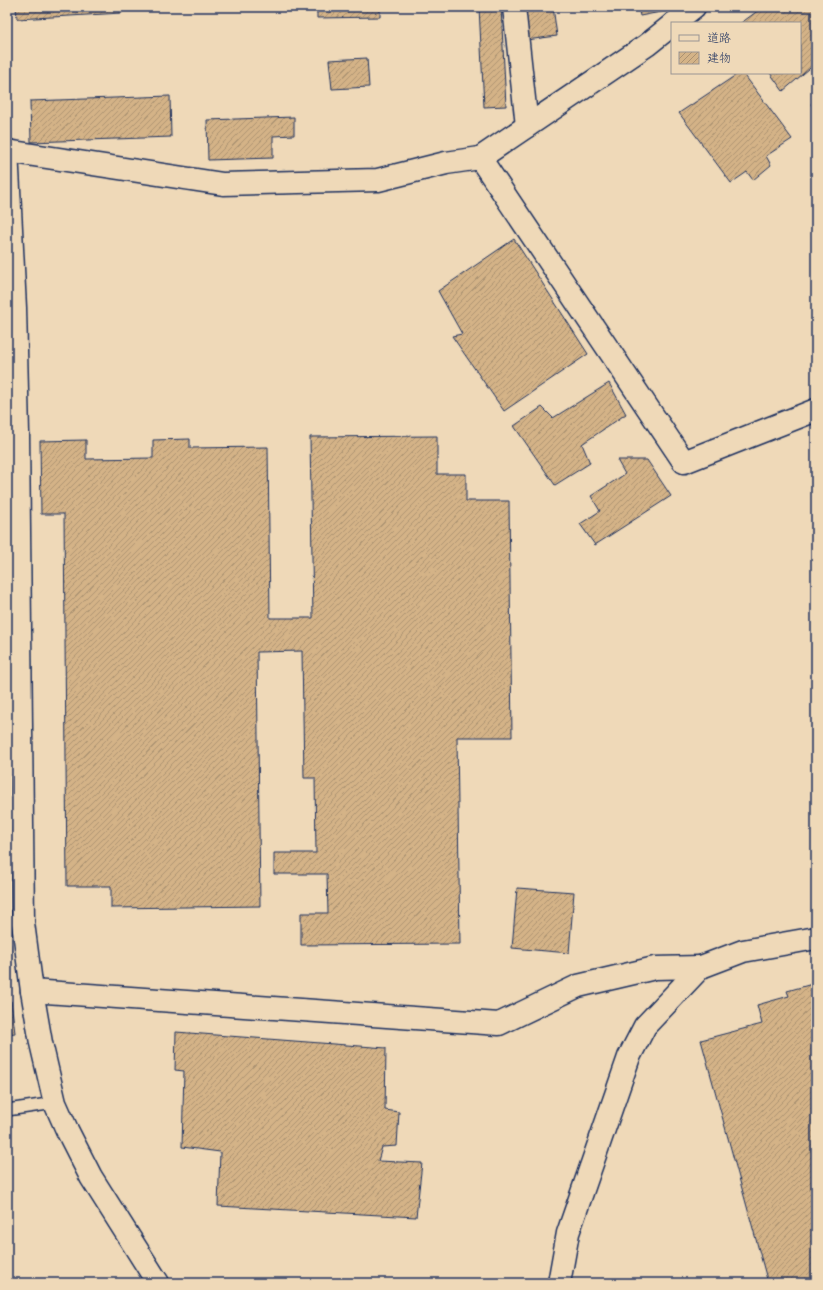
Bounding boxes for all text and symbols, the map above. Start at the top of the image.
legend [671,22,801,74]
text: 道路 [707,30,731,48]
text: 建物 [707,50,731,68]

